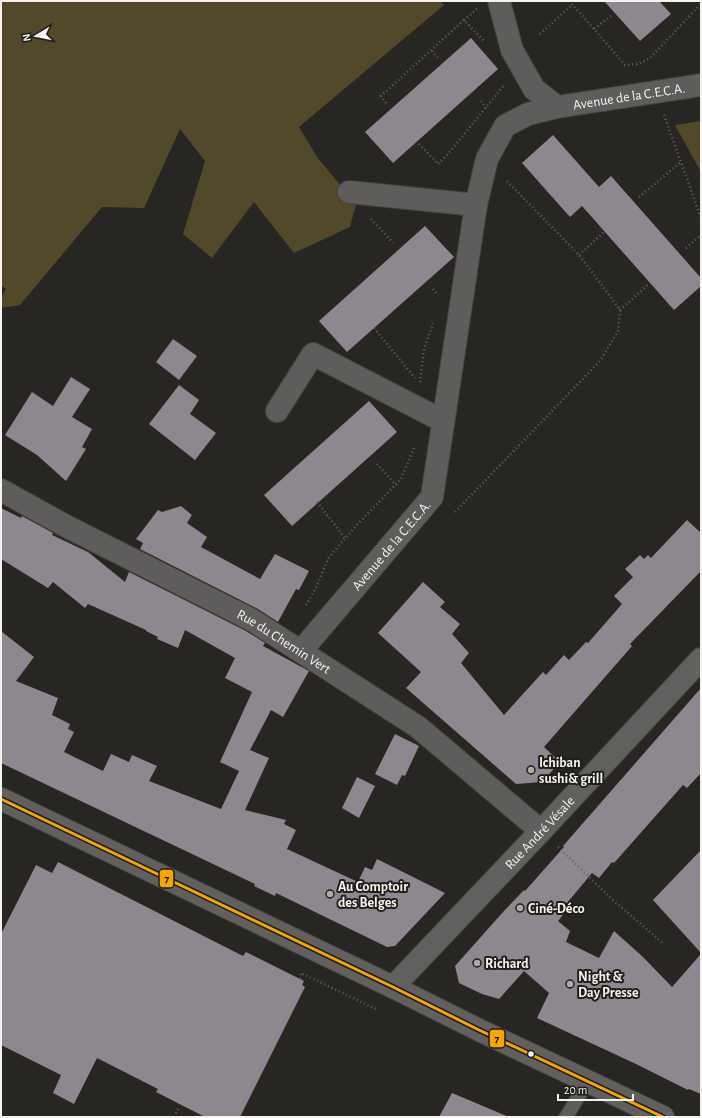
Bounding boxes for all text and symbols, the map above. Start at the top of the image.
north arrow [16,16,56,56]
text: N [21,33,33,42]
street label: Avenue de la C.E.C.A. [572,82,686,112]
street label: Avenue de la C.E.C.A. [350,498,434,593]
street label: Rue du Chemin Vert [234,608,333,677]
place label: Ichiban sushi& grill [539,756,603,786]
marker: Ichiban sushi& grill [526,765,536,775]
street label: Rue André Vésale [503,794,578,872]
line badge: 7 [159,869,174,888]
text: 7 [165,873,170,884]
place label: Au Comptoir des Belges [338,880,408,910]
marker: Au Comptoir des Belges [325,889,335,899]
place label: Ciné-Déco [528,902,585,916]
marker: Ciné-Déco [515,903,525,913]
place label: Richard [485,957,529,971]
marker: Richard [472,958,482,968]
place label: Night & Day Presse [578,970,639,1000]
marker: Night & Day Presse [565,979,575,989]
line badge: 7 [489,1029,505,1048]
text: 7 [495,1033,500,1044]
unlabelled marker [526,1049,536,1059]
scale bar [558,1076,633,1102]
text: 20 m [564,1084,587,1096]

